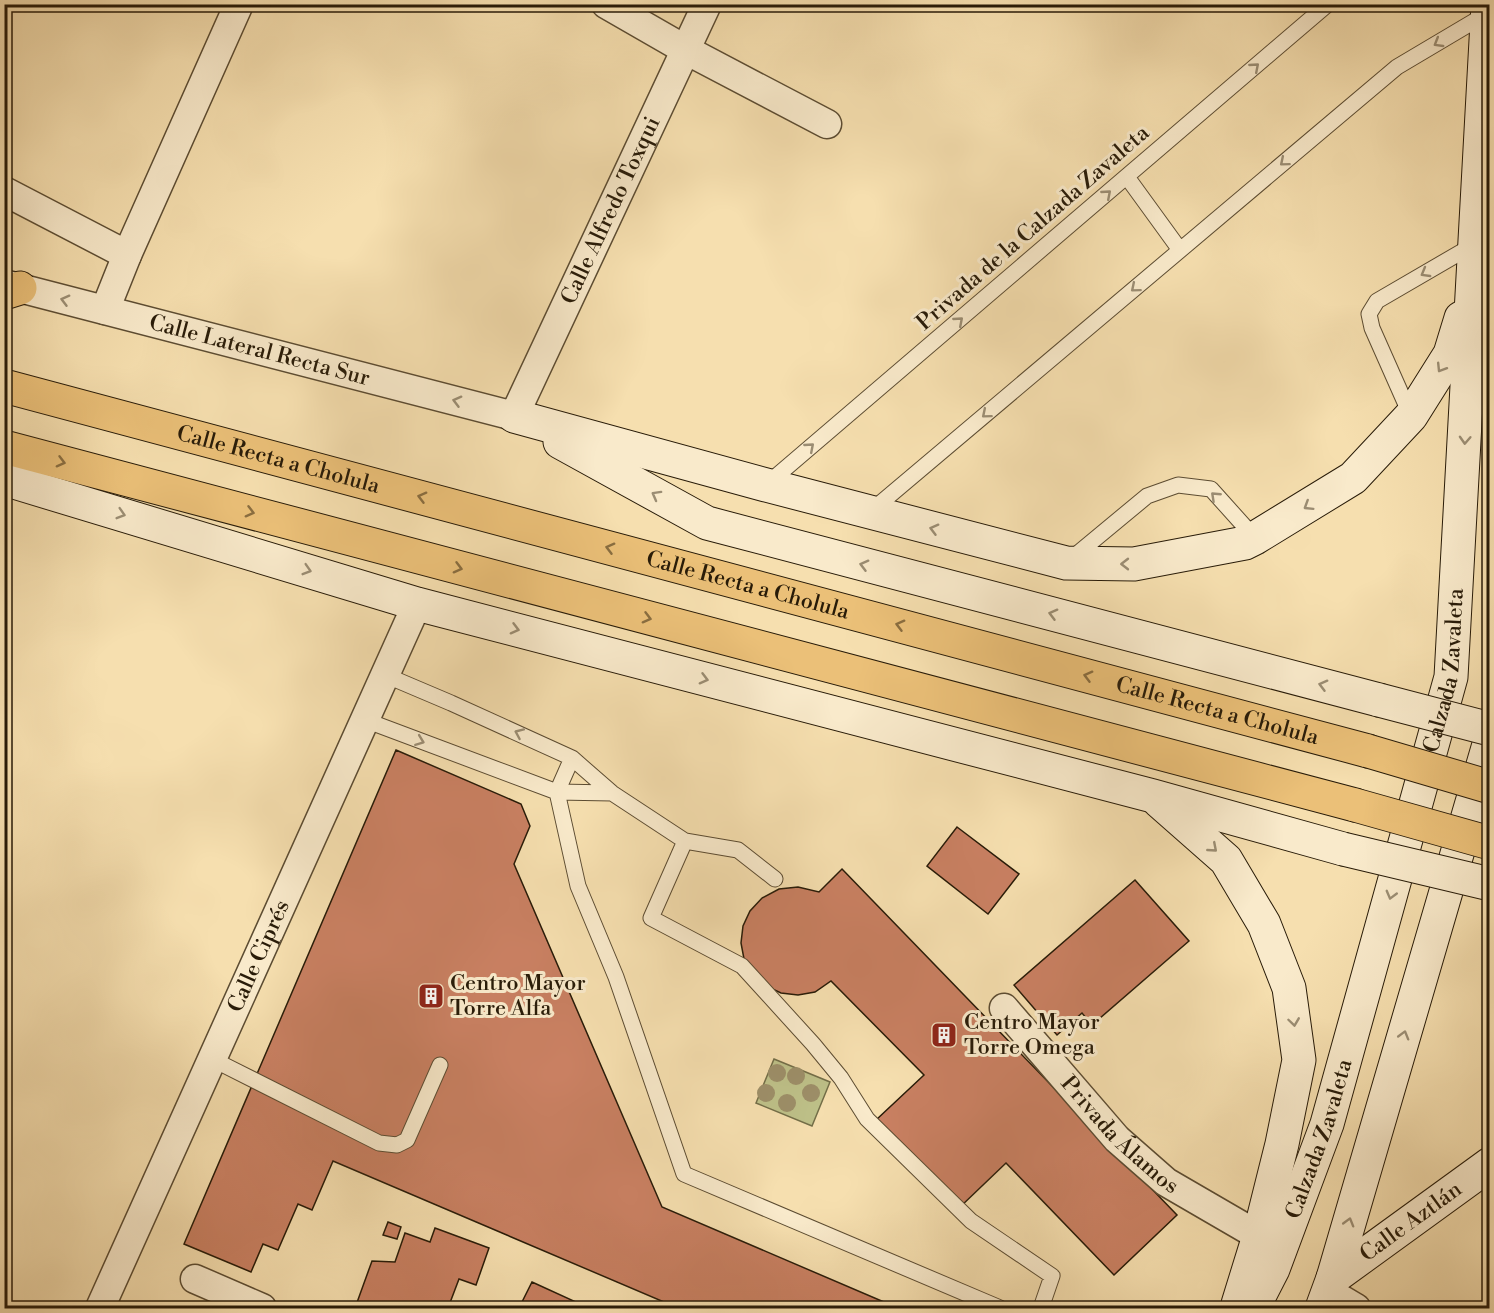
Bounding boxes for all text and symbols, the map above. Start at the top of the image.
one-way arrow [1434,36,1444,47]
one-way arrow [1248,63,1259,74]
street label: Calle Alfredo Toxqui [555,112,666,308]
street label: Privada de la Calzada Zavaleta [911,119,1156,336]
one-way arrow [1280,155,1291,166]
one-way arrow [1100,190,1111,201]
one-way arrow [1420,266,1431,278]
one-way arrow [1131,281,1142,292]
one-way arrow [60,294,70,307]
street label: Calle Lateral Recta Sur [146,309,373,392]
one-way arrow [952,317,963,328]
one-way arrow [1437,362,1449,372]
one-way arrow [452,396,462,409]
one-way arrow [982,407,993,418]
street label: Calle Recta a Cholula [174,419,384,500]
one-way arrow [1458,436,1471,445]
one-way arrow [803,443,814,454]
one-way arrow [56,455,66,468]
one-way arrow [652,491,662,502]
one-way arrow [417,492,427,505]
one-way arrow [1212,492,1222,503]
one-way arrow [1304,498,1314,510]
one-way arrow [244,505,254,518]
one-way arrow [115,507,126,519]
one-way arrow [930,523,940,536]
one-way arrow [605,543,616,555]
street label: Calle Recta a Cholula [643,545,853,625]
one-way arrow [1121,558,1130,570]
one-way arrow [860,559,870,572]
one-way arrow [453,560,463,573]
one-way arrow [301,563,312,575]
street label: Calzada Zavaleta [1417,587,1469,756]
one-way arrow [1048,609,1059,621]
one-way arrow [642,610,652,623]
one-way arrow [895,620,905,633]
one-way arrow [510,622,520,635]
one-way arrow [1083,670,1093,683]
one-way arrow [699,671,709,684]
street label: Calle Recta a Cholula [1113,671,1323,751]
one-way arrow [1318,680,1329,692]
one-way arrow [514,729,525,741]
one-way arrow [414,734,425,746]
one-way arrow [1206,841,1217,852]
one-way arrow [1386,889,1398,900]
street label: Calle Ciprés [222,896,295,1016]
place label: Centro Mayor Torre Alfa [450,970,586,1022]
building icon: Centro Mayor Torre Alfa [416,981,446,1011]
place label: Centro Mayor Torre Omega [964,1009,1100,1061]
one-way arrow [1287,1017,1299,1026]
building icon: Centro Mayor Torre Omega [929,1020,959,1050]
one-way arrow [1397,1030,1409,1041]
street label: Calzada Zavaleta [1279,1055,1358,1222]
street label: Privada Álamos [1055,1070,1183,1200]
street label: Calle Aztlán [1354,1176,1467,1268]
one-way arrow [1342,1217,1354,1228]

